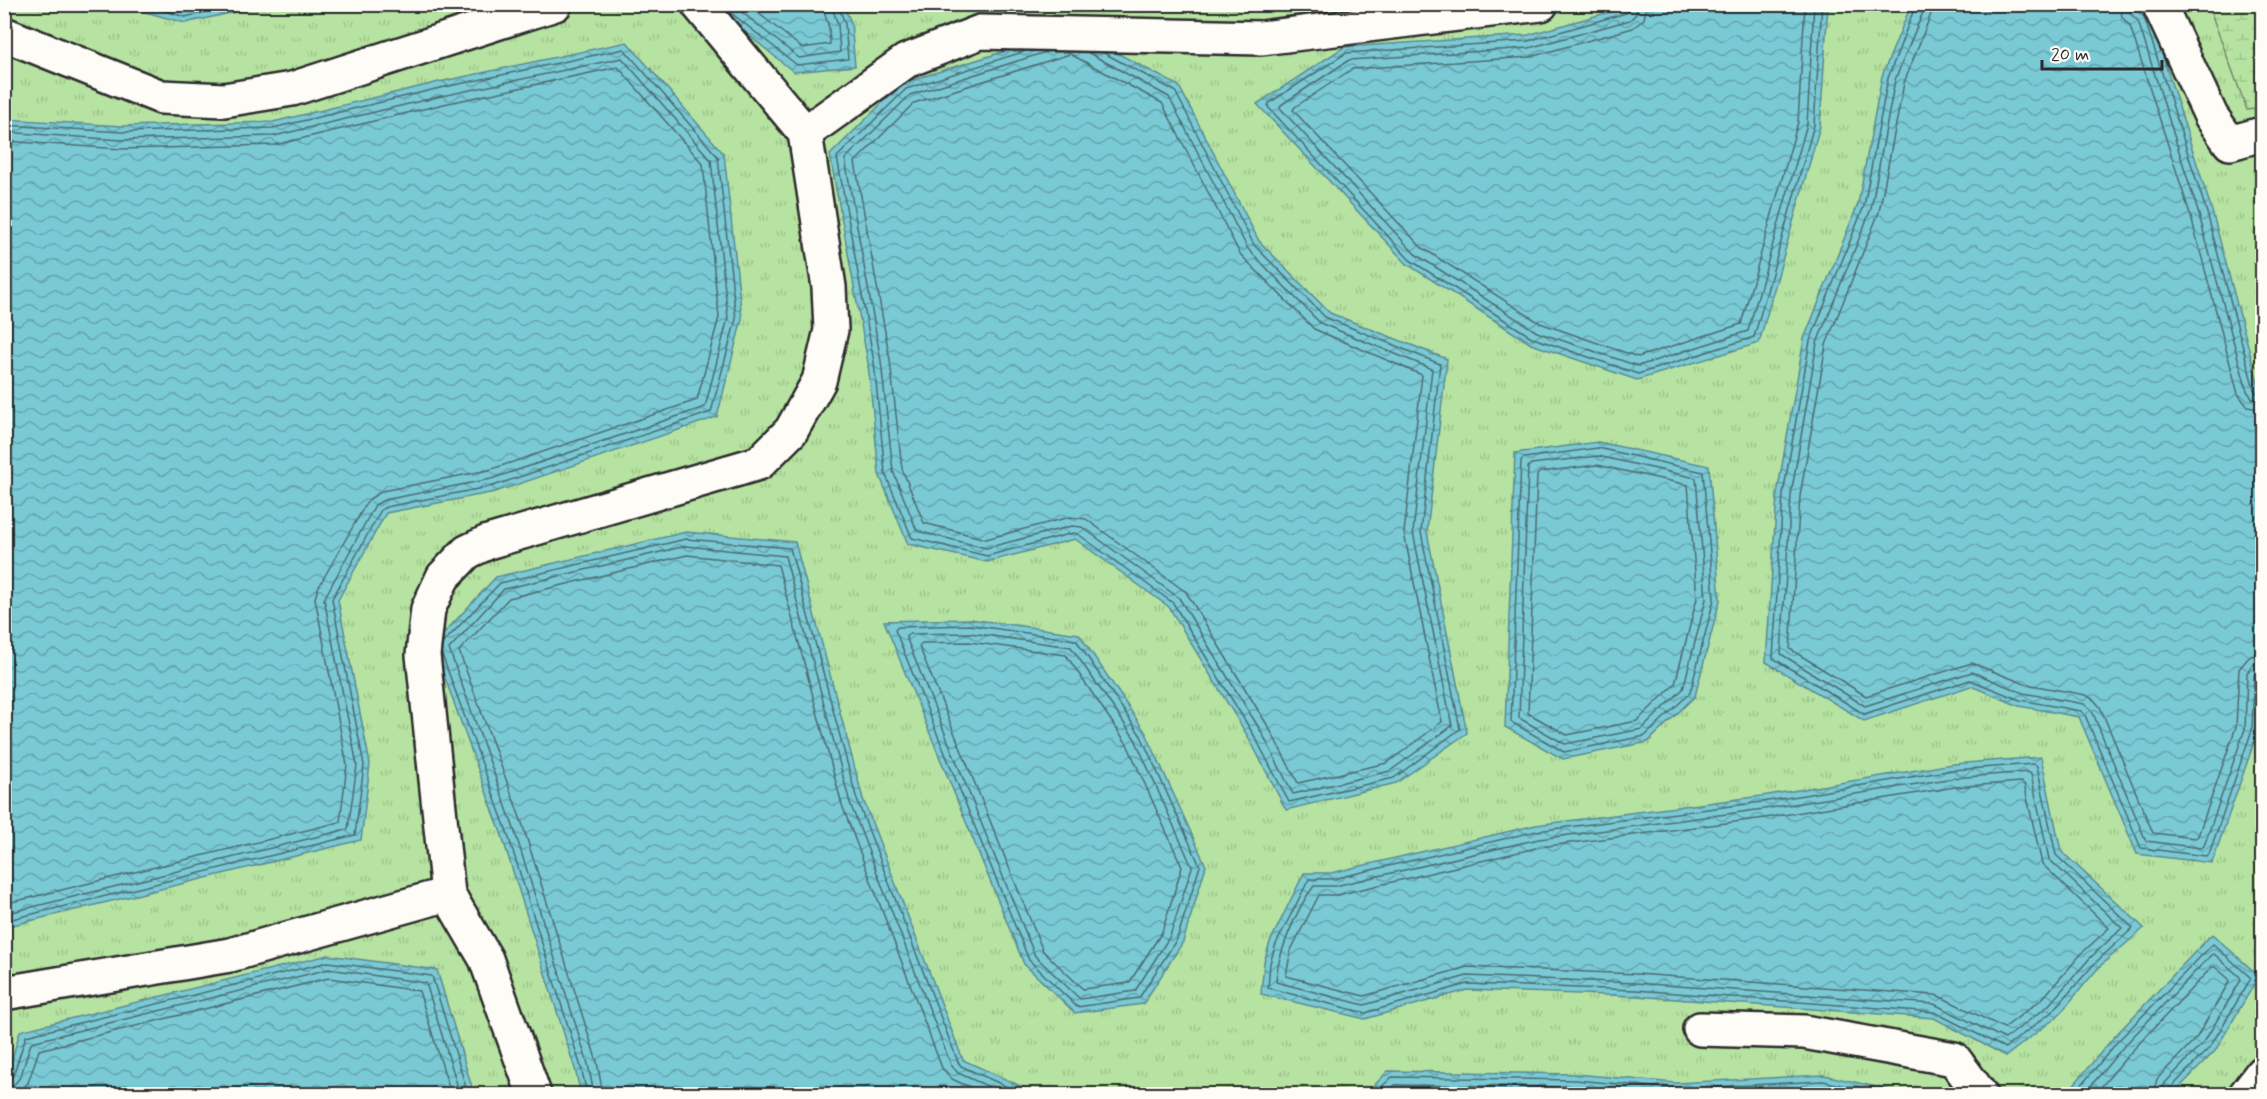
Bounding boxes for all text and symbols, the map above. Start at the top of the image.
scale bar [2042,33,2162,71]
text: 20 m [2051,43,2089,67]

